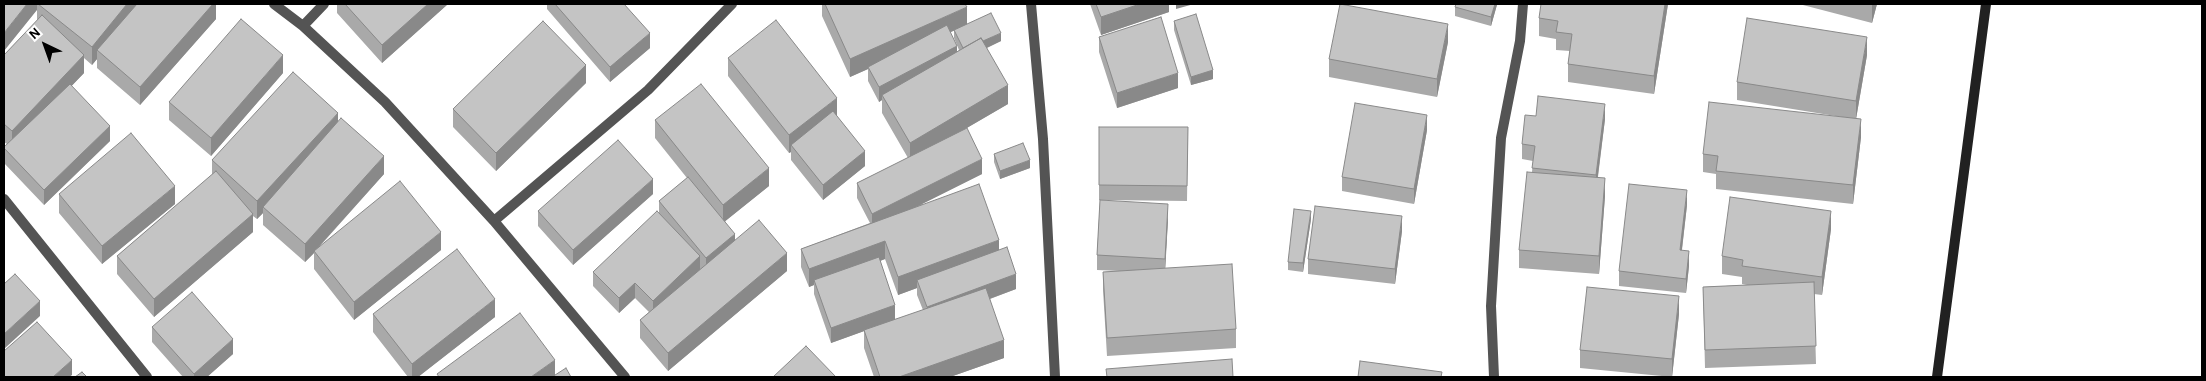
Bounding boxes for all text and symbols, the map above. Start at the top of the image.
north arrow [20,20,70,70]
text: N [27,25,43,42]

